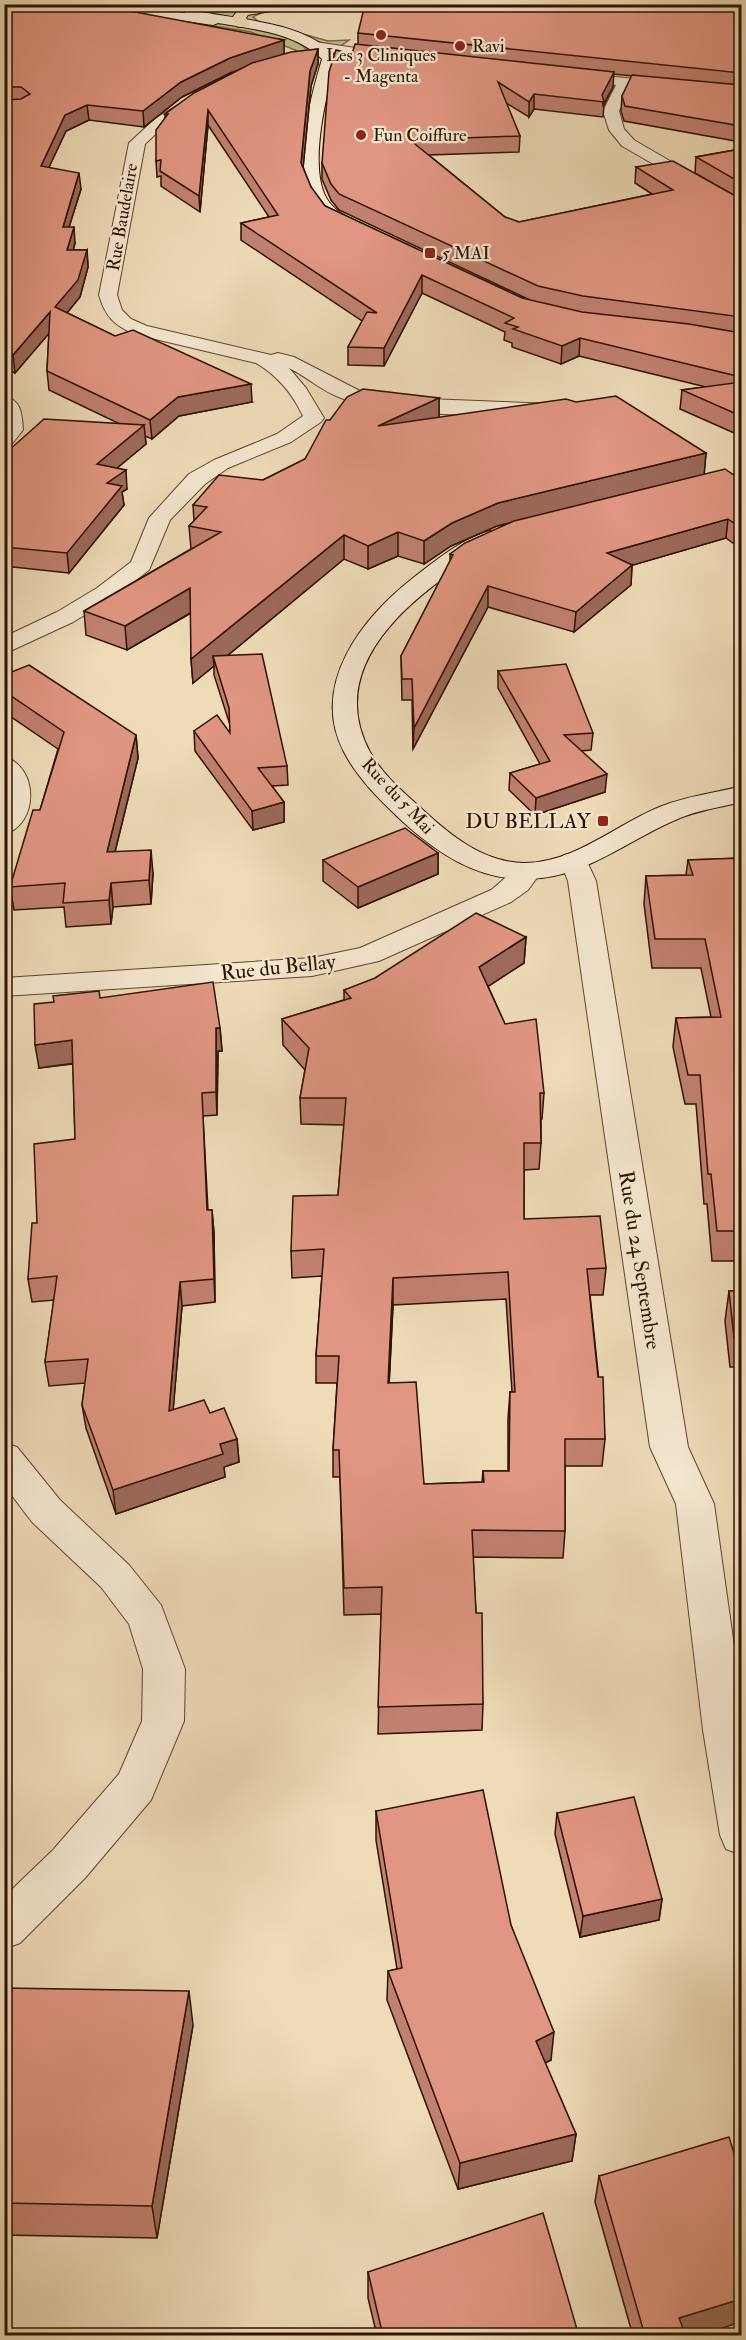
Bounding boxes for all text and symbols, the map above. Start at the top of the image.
marker: Les 3 Cliniques - Magenta [374,28,388,42]
place label: Ravi [472,35,505,58]
marker: Ravi [453,39,467,53]
place label: Les 3 Cliniques - Magenta [326,44,436,88]
place label: Fun Coiffure [373,124,467,147]
marker: Fun Coiffure [354,128,368,142]
street label: Rue Baudelaire [102,161,143,273]
place label: 5 MAI [442,242,490,265]
marker: 5 MAI [423,246,437,260]
street label: Rue du 5 Mai [356,753,439,840]
place label: DU BELLAY [465,808,592,835]
marker: DU BELLAY [596,814,610,828]
street label: Rue du Bellay [219,948,338,987]
street label: Rue du 24 Septembre [612,1169,667,1352]

